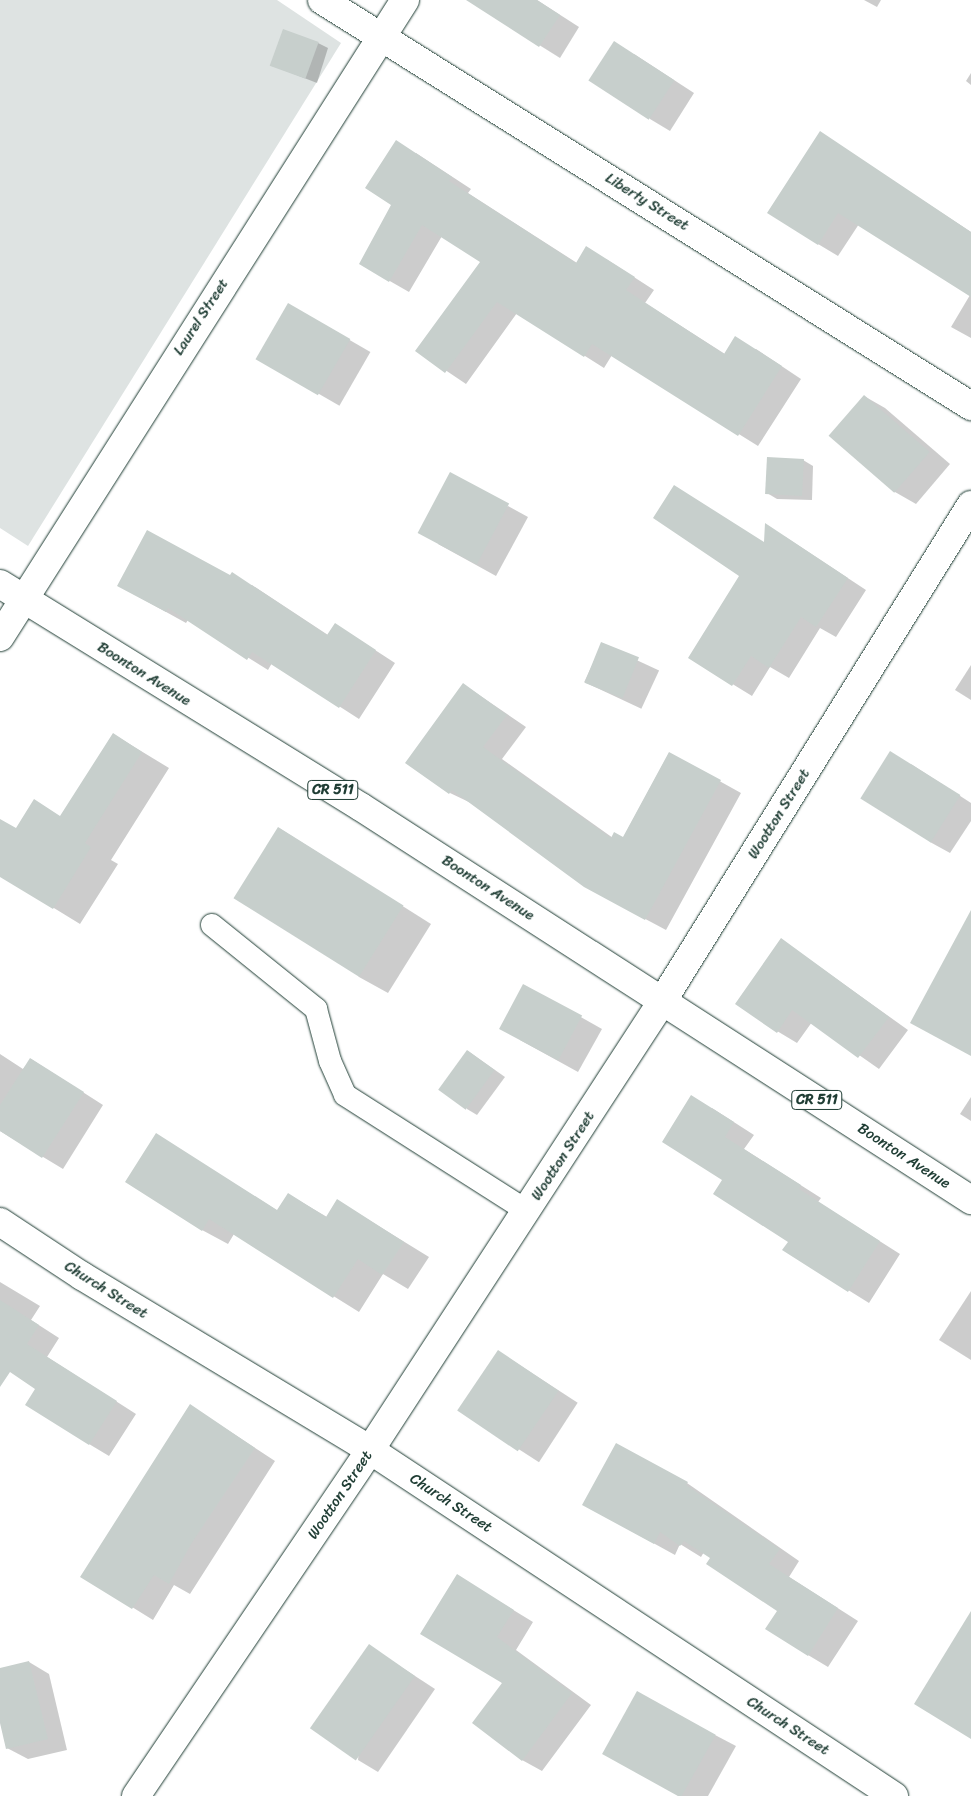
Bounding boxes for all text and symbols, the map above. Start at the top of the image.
street label: Liberty Street [602,169,692,235]
street label: Laurel Street [170,275,232,359]
street label: Boonton Avenue [94,638,194,710]
street label: Wootton Street [744,766,814,862]
road number: CR 511 [307,778,359,802]
street label: Boonton Avenue [438,851,538,925]
road number: CR 511 [791,1088,843,1112]
street label: Wootton Street [528,1108,598,1204]
street label: Boonton Avenue [854,1119,954,1193]
street label: Church Street [61,1257,151,1323]
street label: Wootton Street [304,1448,376,1542]
street label: Church Street [407,1470,495,1536]
street label: Church Street [744,1693,832,1759]

